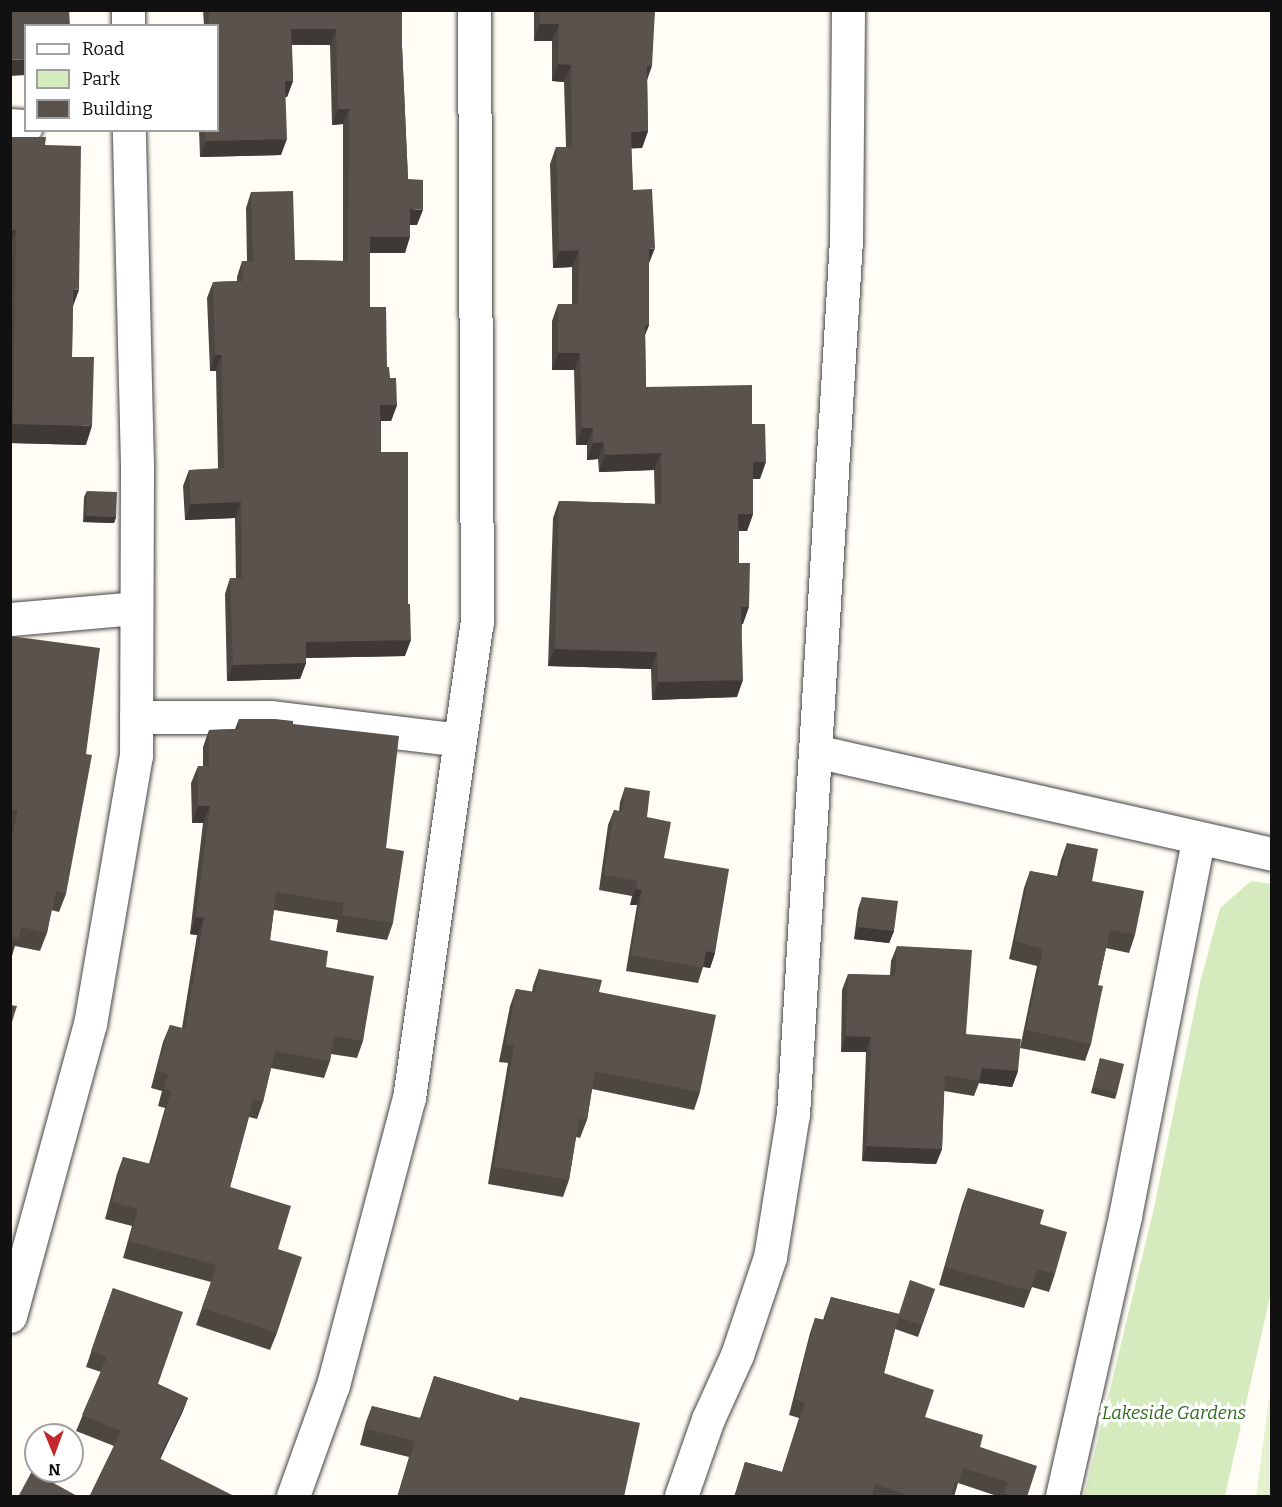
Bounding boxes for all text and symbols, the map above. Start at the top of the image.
legend [24,24,219,132]
text: Road [82,38,124,60]
text: Park [82,68,120,90]
text: Building [82,98,153,120]
park label: Lakeside Gardens [1102,1402,1246,1424]
north arrow [24,1423,84,1483]
text: N [48,1460,61,1479]

